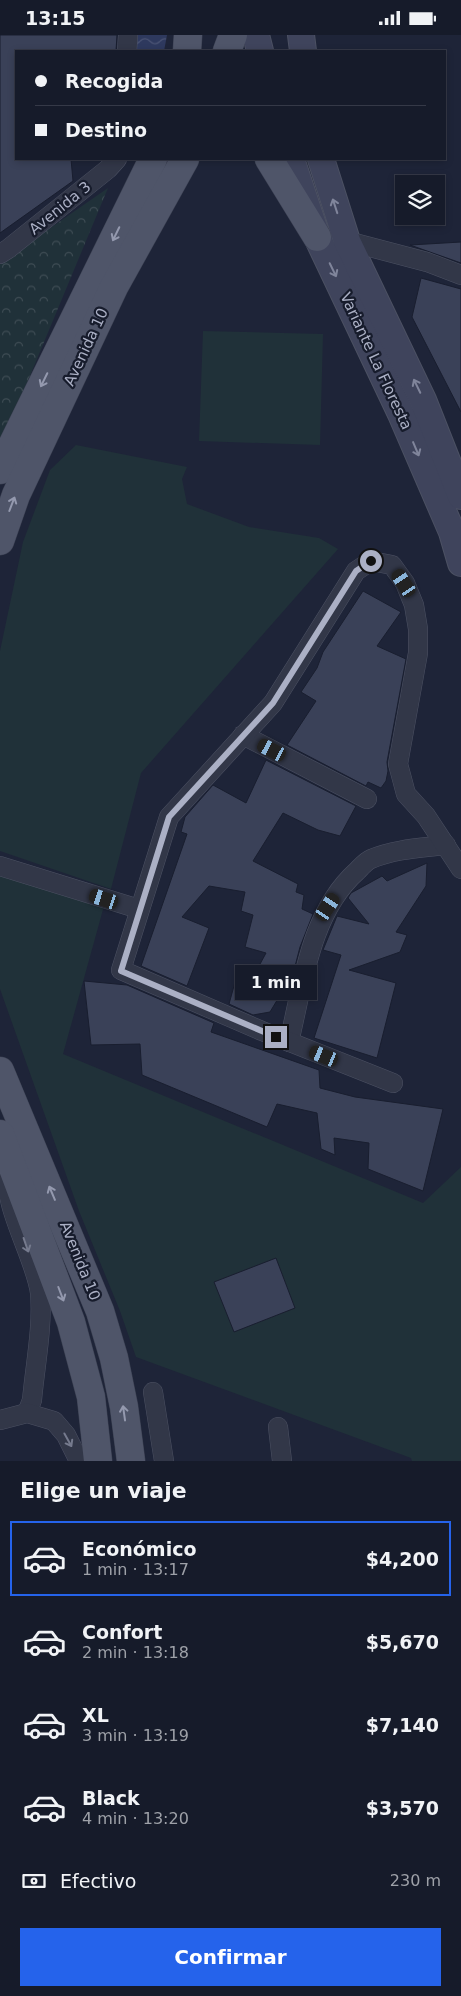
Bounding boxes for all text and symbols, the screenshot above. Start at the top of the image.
text: 13:15 [25,7,85,29]
text: Recogida [65,70,163,92]
text: Destino [65,119,147,141]
map controls [395,175,445,225]
button: layers [395,175,445,225]
street label: Avenida 3 [26,178,94,238]
one-way arrow [330,199,339,214]
one-way arrow [111,226,120,241]
one-way arrow [328,262,338,277]
street label: Variante La Floresta [336,289,416,433]
street label: Avenida 10 [60,305,112,389]
one-way arrow [39,372,48,387]
one-way arrow [411,379,421,394]
one-way arrow [412,441,422,456]
one-way arrow [8,497,17,512]
route start [360,550,382,572]
car [389,566,418,600]
car [255,737,288,763]
car [87,887,120,911]
car [313,890,342,924]
callout: 1 min [235,965,317,999]
text: 1 min [251,973,301,992]
route end [265,1026,287,1048]
car [307,1043,340,1069]
one-way arrow [46,1186,56,1201]
street label: Avenida 10 [56,1219,104,1303]
one-way arrow [22,1236,31,1252]
one-way arrow [57,1286,66,1302]
one-way arrow [119,1405,129,1421]
one-way arrow [63,1432,73,1447]
text: Elige un viaje [20,1478,187,1503]
icon: car [22,1536,67,1581]
text: Económico [82,1538,197,1560]
text: $4,200 [366,1548,439,1570]
text: 1 min · 13:17 [82,1560,189,1579]
icon: car [22,1619,67,1664]
text: Confort [82,1621,162,1643]
text: $5,670 [366,1631,439,1653]
text: 2 min · 13:18 [82,1643,189,1662]
icon: car [22,1702,67,1747]
text: XL [82,1704,109,1726]
text: $7,140 [366,1714,439,1736]
text: 3 min · 13:19 [82,1726,189,1745]
icon: car [22,1785,67,1830]
text: Black [82,1787,140,1809]
text: $3,570 [366,1797,439,1819]
text: 4 min · 13:20 [82,1809,189,1828]
icon: cash [20,1867,48,1895]
text: Efectivo [60,1870,136,1892]
text: 230 m [390,1871,441,1890]
button: Confirmar [20,1928,441,1986]

